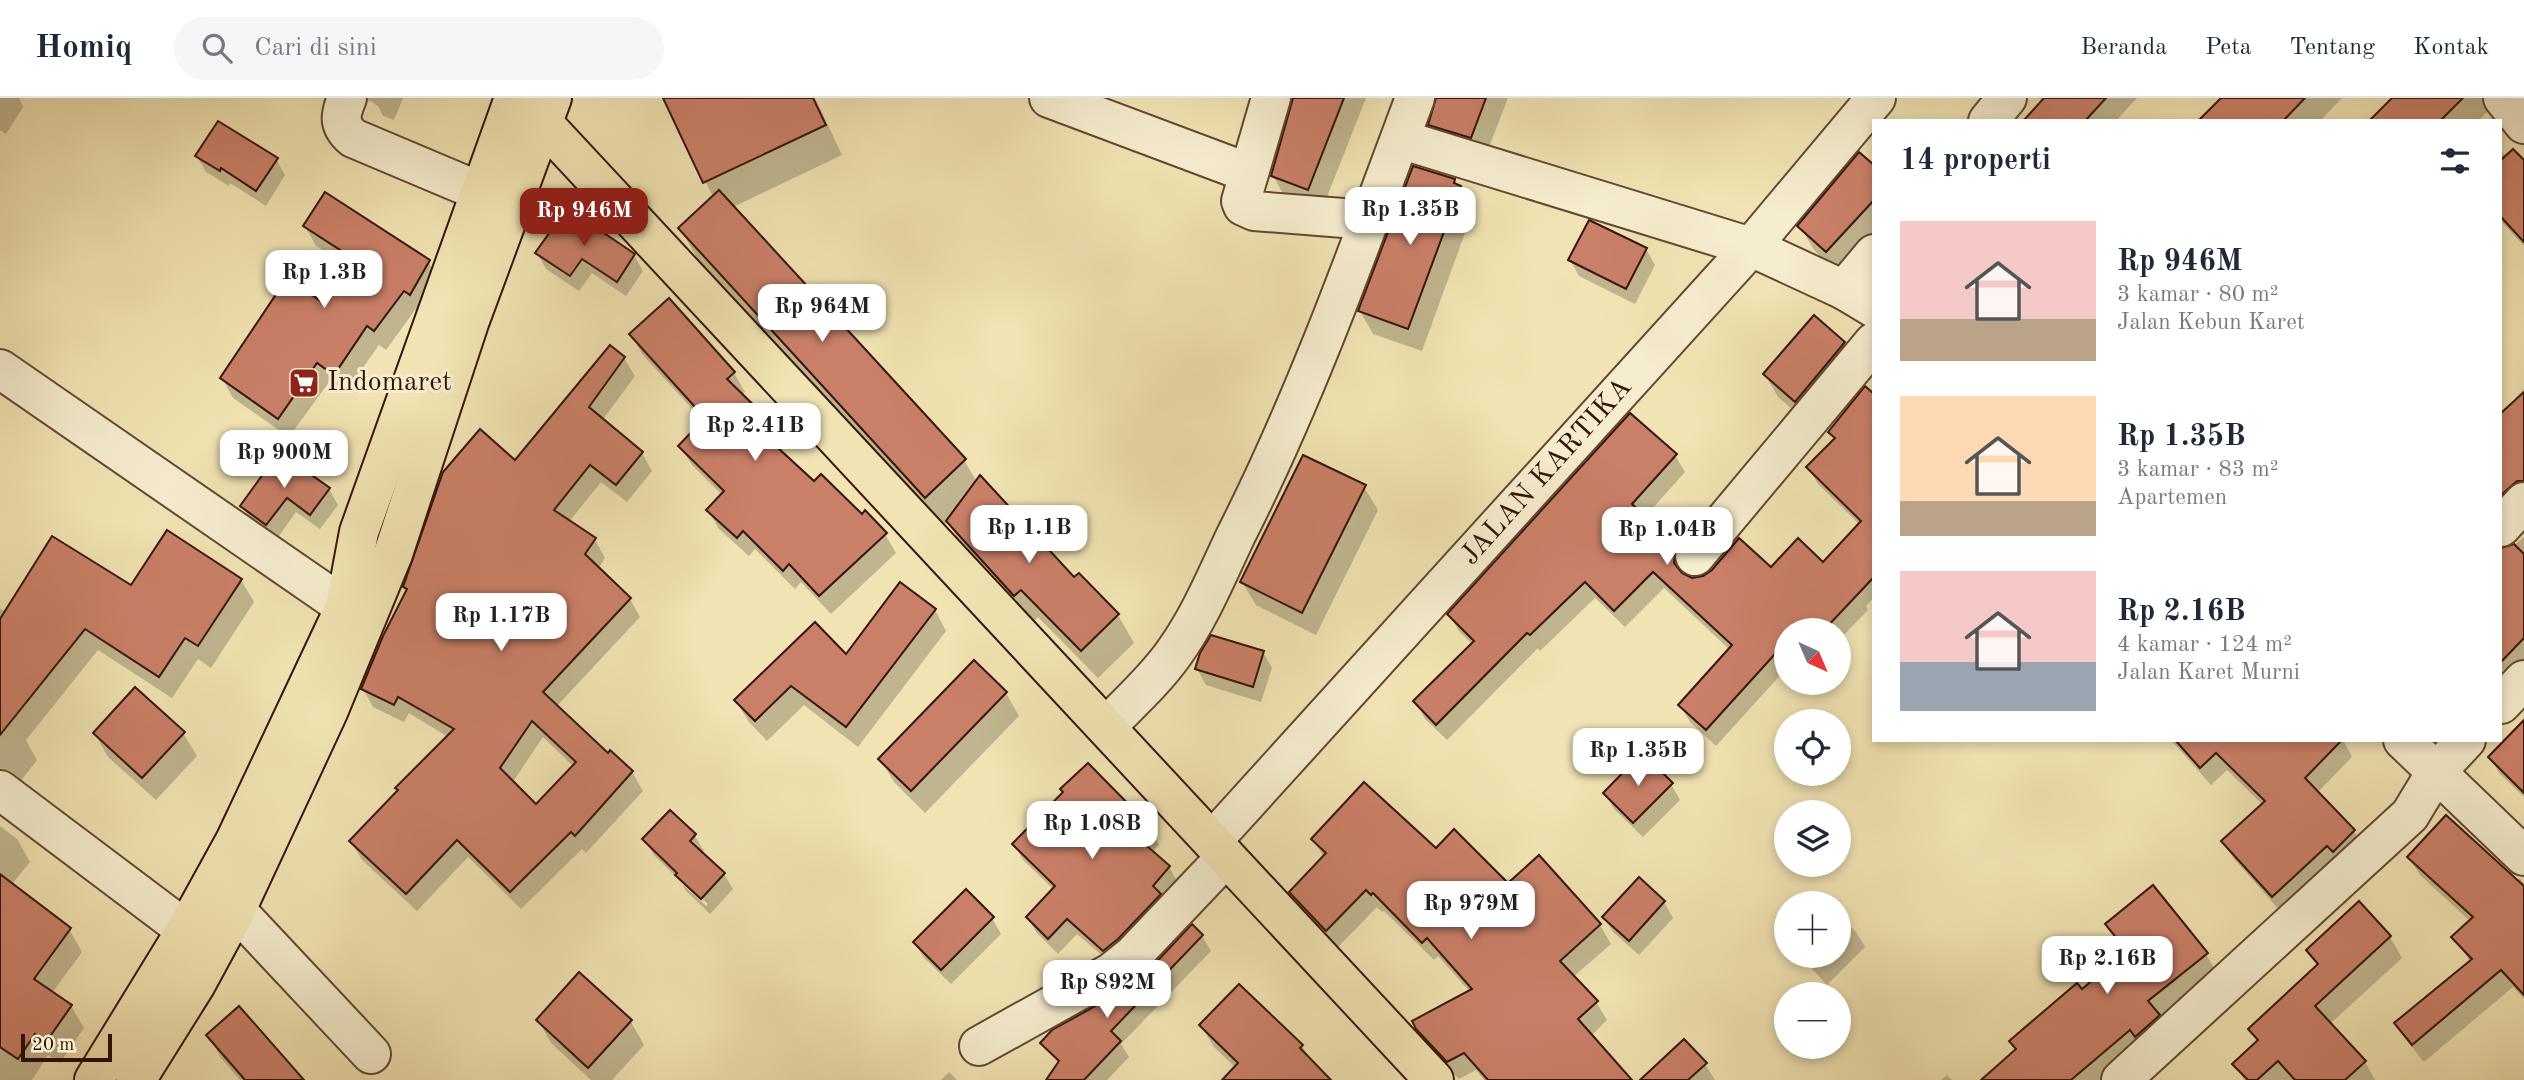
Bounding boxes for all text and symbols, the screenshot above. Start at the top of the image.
search box [174,17,664,80]
icon: search [198,29,236,67]
text: Homiq [35,32,132,65]
text: Cari di sini [254,35,377,61]
text: Beranda [2081,36,2167,60]
text: Peta [2205,36,2252,60]
text: Tentang [2290,36,2375,60]
text: Kontak [2413,36,2489,60]
icon: filters [2436,142,2474,180]
text: 14 properti [1900,146,2051,176]
pin: Rp 946M [519,188,649,248]
pin: Rp 1.35B [1338,188,1482,247]
text: Rp 1.35B [1361,198,1459,221]
text: Rp 946M [536,199,632,222]
text: Rp 946M [2117,247,2243,277]
icon: home [1956,249,2040,333]
pin: Rp 1.3B [259,250,389,310]
text: Rp 1.3B [281,261,367,284]
text: 3 kamar · 80 m² [2117,283,2279,306]
pin: Rp 964M [757,285,887,344]
text: Rp 964M [774,295,870,318]
text: Jalan Kebun Karet [2117,311,2305,334]
supermarket icon: Indomaret [287,366,321,400]
place label: Indomaret [327,369,452,397]
street label: JALAN KARTIKA [1456,373,1638,571]
pin: Rp 2.41B [683,404,827,463]
text: Rp 2.41B [706,414,804,437]
text: Rp 1.35B [2117,422,2246,452]
icon: home [1956,424,2040,508]
pin: Rp 900M [219,430,349,490]
text: Rp 900M [236,441,332,464]
text: 3 kamar · 83 m² [2117,458,2279,481]
text: Apartemen [2117,486,2227,509]
pin: Rp 1.1B [964,505,1094,565]
pin: Rp 1.04B [1595,508,1739,567]
text: Rp 1.1B [986,516,1072,539]
text: Rp 1.04B [1618,518,1716,541]
pin: Rp 1.17B [429,594,573,653]
text: Rp 2.16B [2117,597,2246,627]
icon: home [1956,599,2040,683]
text: Rp 1.17B [452,604,550,627]
north arrow [1774,618,1852,695]
map controls [1774,618,1851,1059]
text: 4 kamar · 124 m² [2117,633,2292,656]
text: Jalan Karet Murni [2117,661,2300,684]
button: locate [1774,709,1851,786]
pin: Rp 1.35B [1566,728,1710,788]
text: Rp 1.35B [1589,739,1687,762]
button: layers [1774,800,1851,877]
pin: Rp 1.08B [1020,802,1164,861]
text: Rp 1.08B [1043,812,1141,835]
pin: Rp 979M [1406,882,1536,941]
button: + [1774,891,1851,968]
text: Rp 979M [1423,892,1519,915]
pin: Rp 2.16B [2035,936,2179,996]
text: Rp 2.16B [2058,947,2156,970]
pin: Rp 892M [1042,960,1172,1020]
text: Rp 892M [1059,971,1155,994]
button: − [1774,982,1851,1059]
scale bar [21,1031,112,1063]
text: 20 m [32,1036,74,1055]

